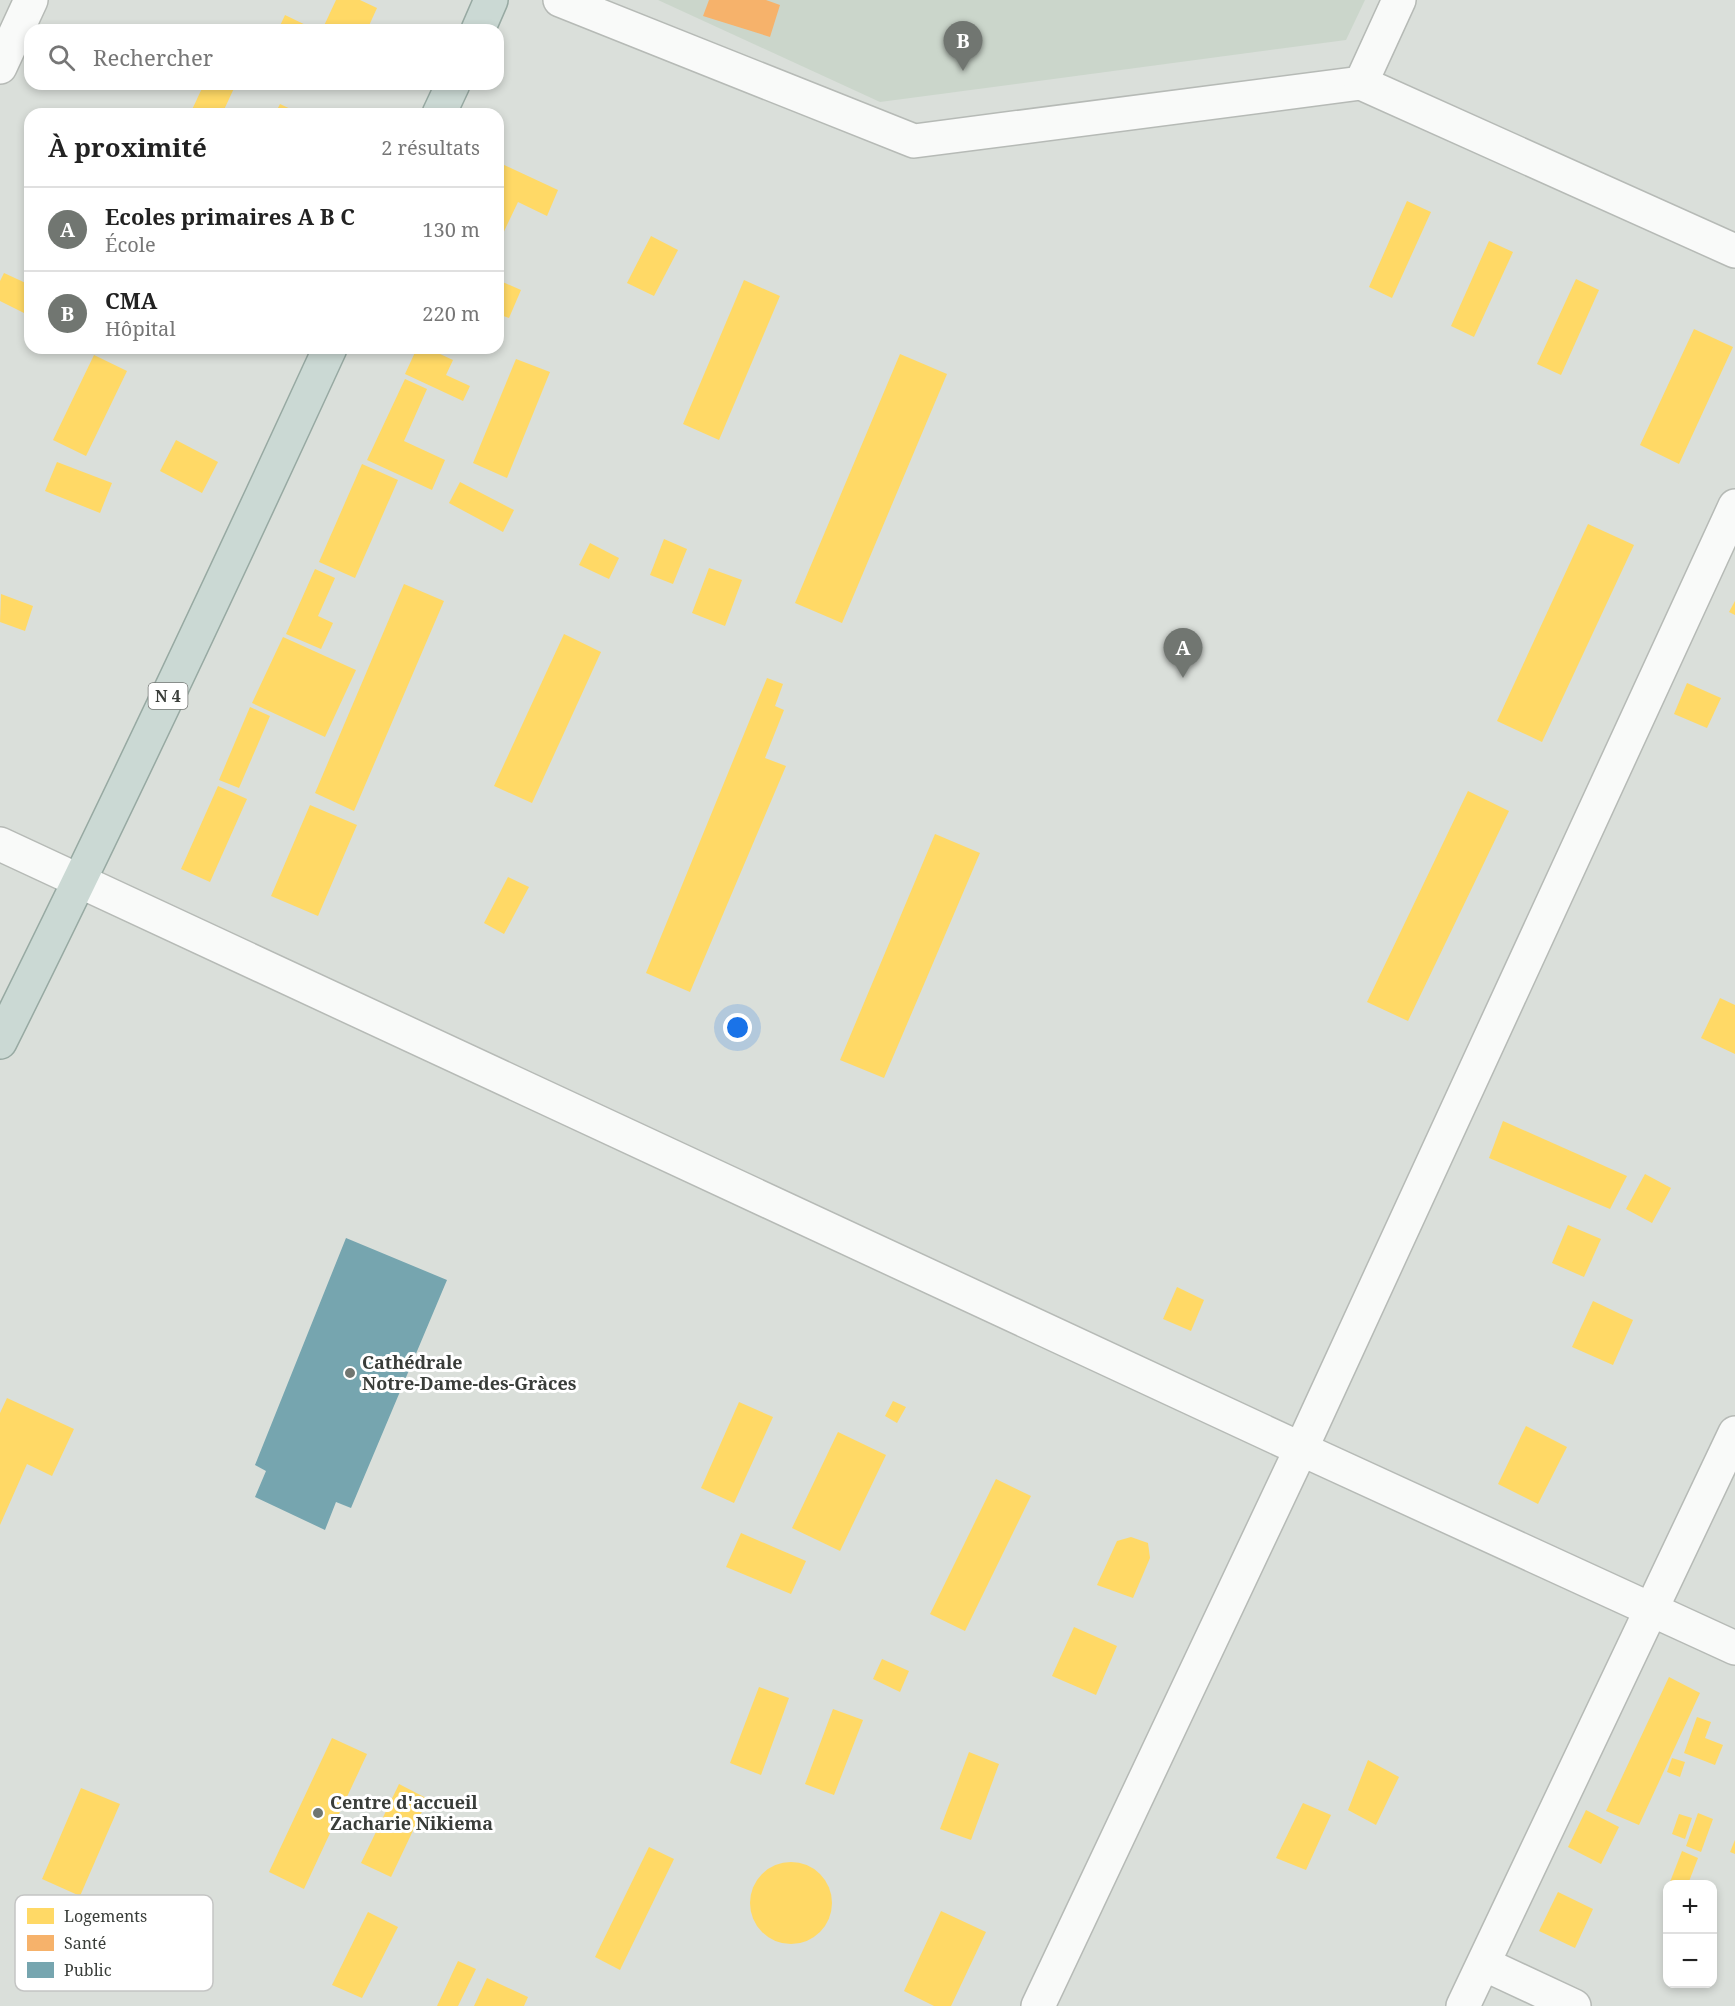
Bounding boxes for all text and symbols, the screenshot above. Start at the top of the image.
pin: B [944,22,982,71]
search box [24,24,504,90]
icon: search [45,41,78,74]
text: Rechercher [93,42,213,72]
text: À proximité [48,129,207,165]
text: 2 résultats [381,134,480,161]
text: Ecoles primaires A B C [105,201,355,231]
text: A [60,216,75,243]
text: 130 m [422,216,480,243]
text: École [105,231,156,258]
text: CMA [105,285,157,315]
text: B [61,300,74,327]
text: 220 m [422,300,480,327]
text: Hôpital [105,315,176,342]
pin: A [1164,628,1202,678]
road number: N 4 [148,683,188,709]
your location [723,1013,752,1042]
place label: Cathédrale Notre-Dame-des-Gràces [362,1350,577,1395]
marker: Cathédrale Notre-Dame-des-Gràces [343,1366,357,1380]
place label: Centre d'accueil Zacharie Nikiema [330,1790,493,1835]
marker: Centre d'accueil Zacharie Nikiema [311,1806,325,1820]
map controls [1663,1880,1717,1988]
button: + [1663,1880,1717,1934]
legend [15,1895,213,1991]
text: Logements [64,1905,147,1927]
text: Santé [64,1932,106,1954]
button: − [1663,1934,1717,1988]
text: Public [64,1959,112,1981]

